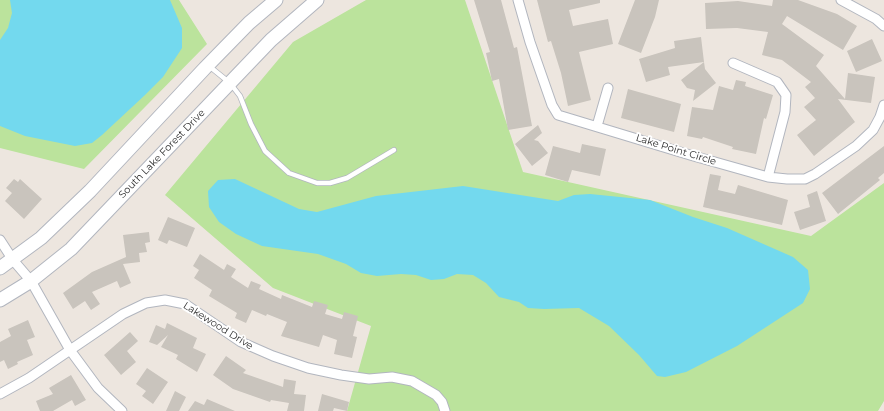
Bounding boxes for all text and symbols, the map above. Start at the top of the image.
street label: South Lake Forest Drive [116,107,208,201]
street label: Lake Point Circle [634,132,718,168]
street label: Lakewood Drive [181,300,255,352]

